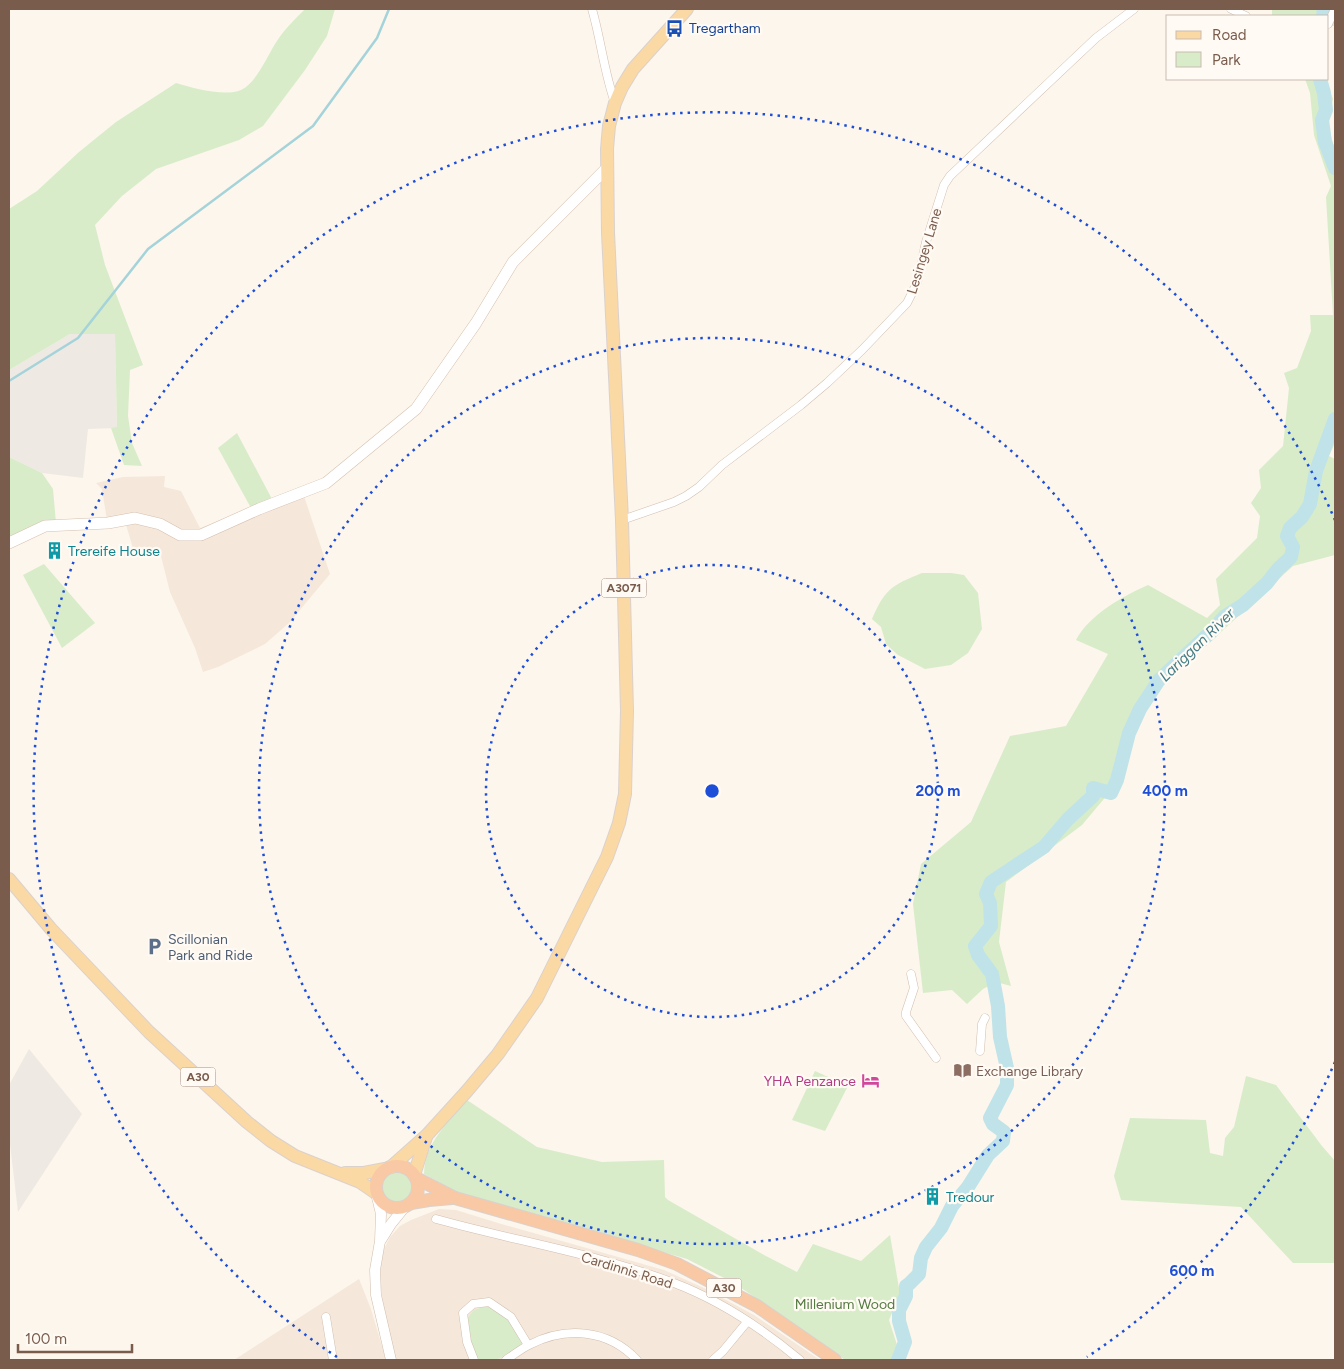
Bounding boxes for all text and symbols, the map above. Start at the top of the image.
legend [1166,15,1329,80]
bus stop icon: Tregartham [665,18,685,38]
place label: Tregartham [689,20,761,37]
text: Road [1212,26,1247,44]
text: Park [1212,51,1241,69]
street label: Lesingey Lane [903,206,946,296]
building icon: Trereife House [44,541,64,561]
place label: Trereife House [68,543,160,560]
road number: A3071 [602,578,646,598]
water label: Lariggan River [1156,604,1239,685]
centre of rings [703,782,721,800]
text: 200 m [916,782,960,800]
text: 400 m [1142,782,1188,800]
place label: Scillonian Park and Ride [168,931,253,964]
parking icon: Scillonian Park and Ride [144,937,164,957]
library icon: Exchange Library [952,1061,972,1081]
place label: Exchange Library [976,1063,1084,1080]
road number: A30 [180,1068,216,1086]
hotel icon: YHA Penzance [860,1071,880,1091]
place label: YHA Penzance [764,1073,856,1090]
building icon: Tredour [922,1187,942,1207]
place label: Tredour [946,1189,995,1206]
street label: Cardinnis Road [579,1249,675,1292]
text: 600 m [1170,1262,1214,1280]
road number: A30 [706,1278,742,1298]
park label: Millenium Wood [795,1296,895,1313]
scale bar [18,1322,131,1354]
text: 100 m [25,1330,67,1348]

